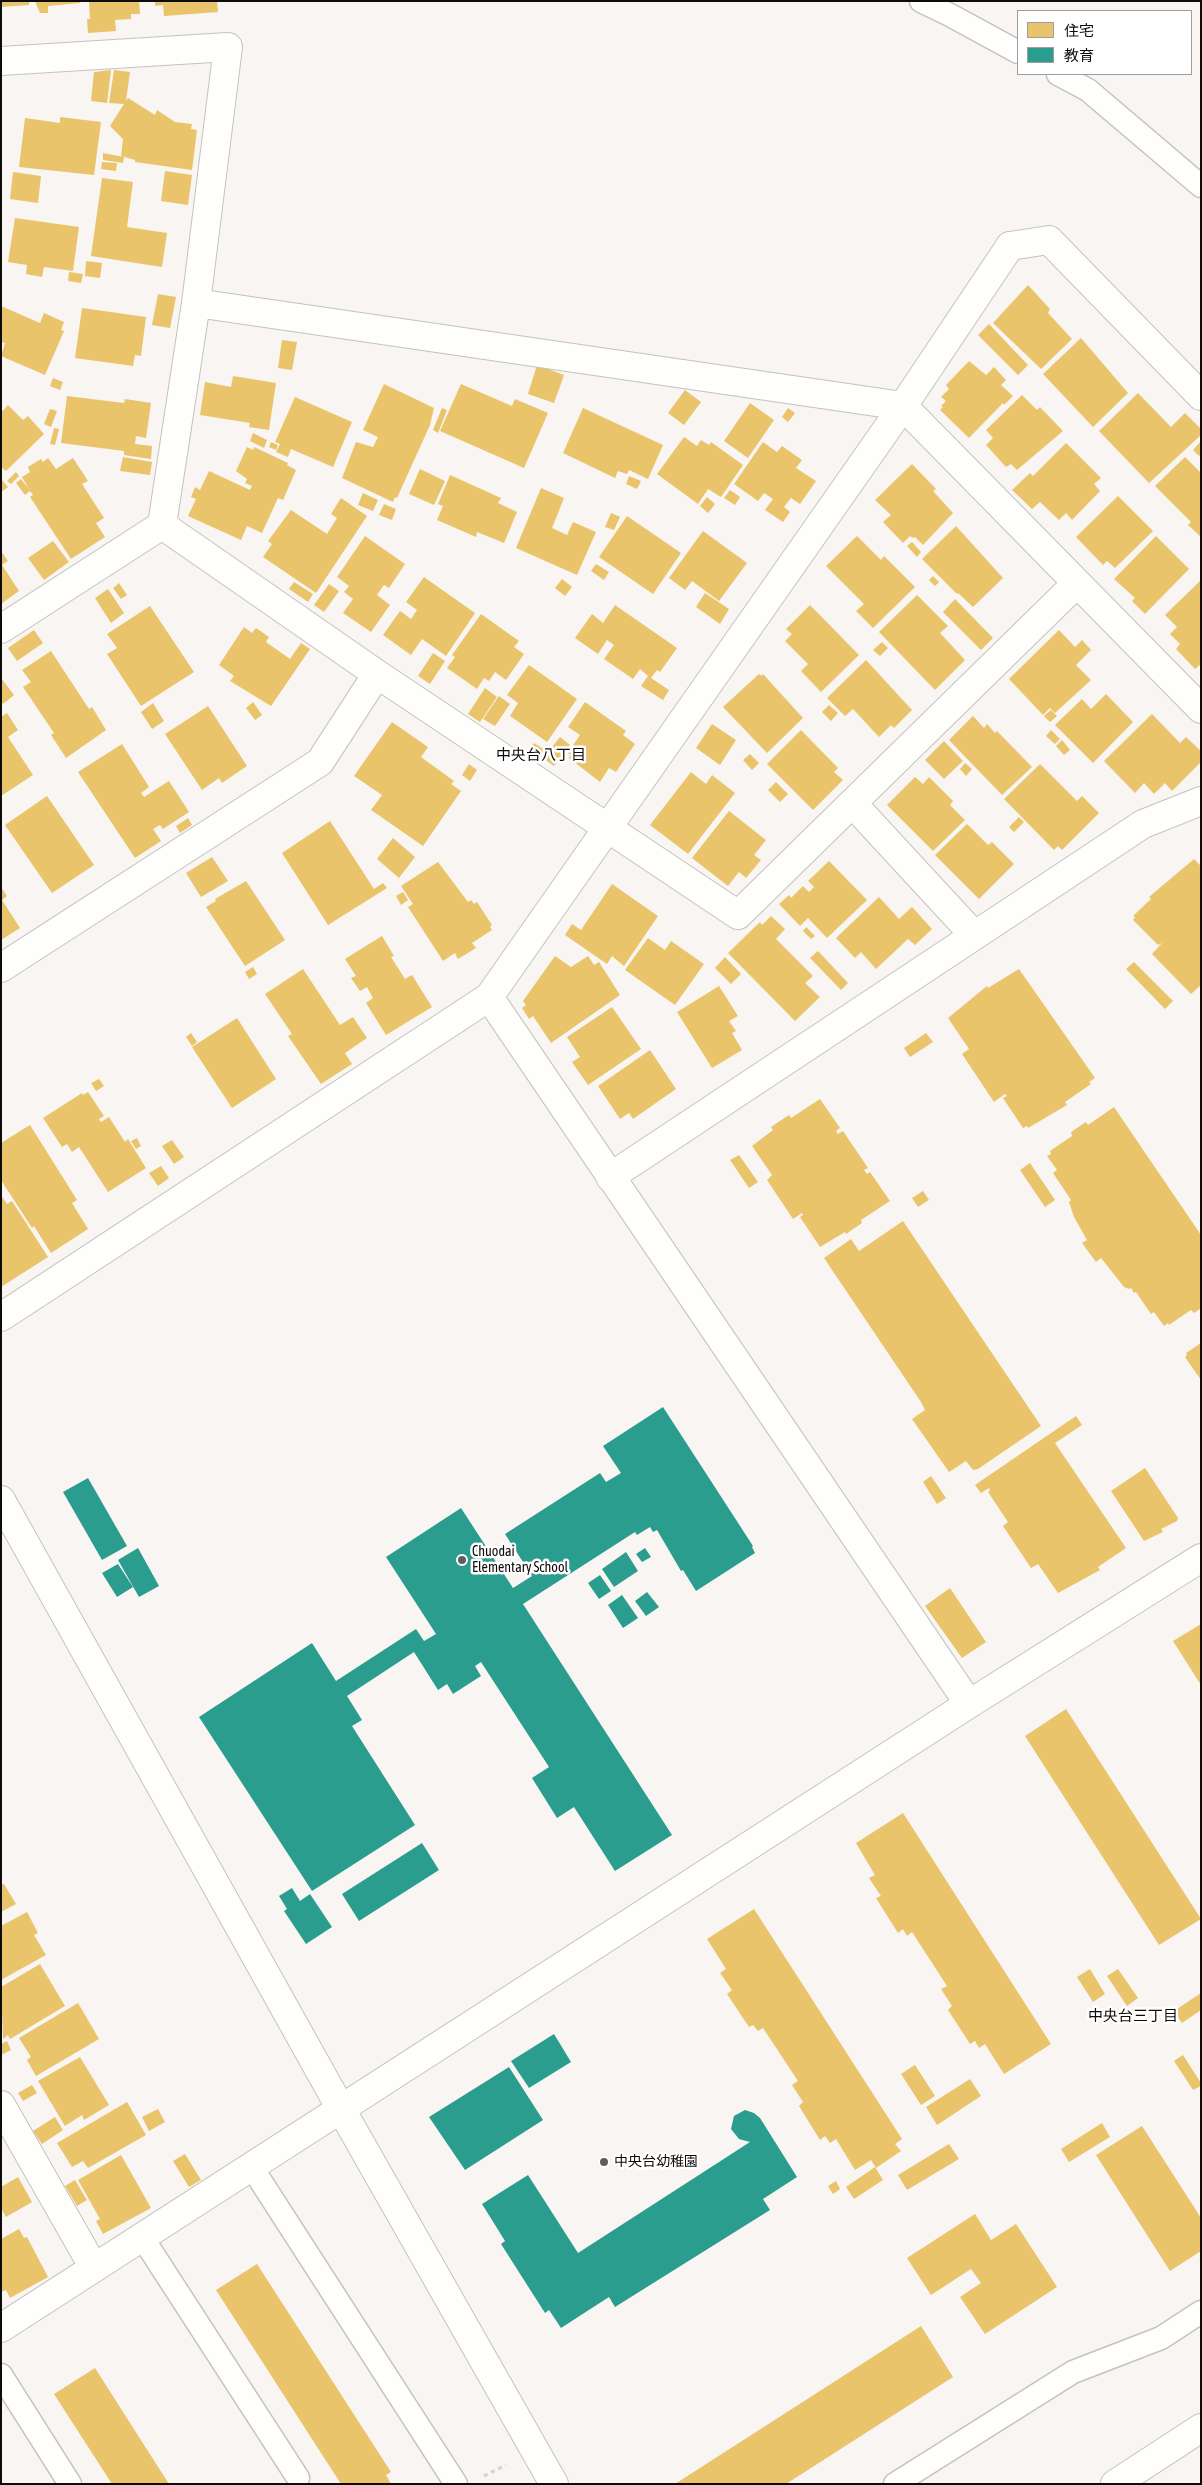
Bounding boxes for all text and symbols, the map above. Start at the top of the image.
legend [1017,10,1192,75]
text: 住宅 [1064,22,1094,39]
text: 教育 [1064,47,1094,64]
district label: 中央台八丁目 [496,746,586,764]
place label: Chuodai Elementary School [472,1544,568,1576]
marker: Chuodai Elementary School [456,1554,468,1566]
district label: 中央台三丁目 [1088,2007,1178,2025]
place label: 中央台幼稚園 [614,2154,698,2170]
marker: 中央台幼稚園 [598,2156,610,2168]

